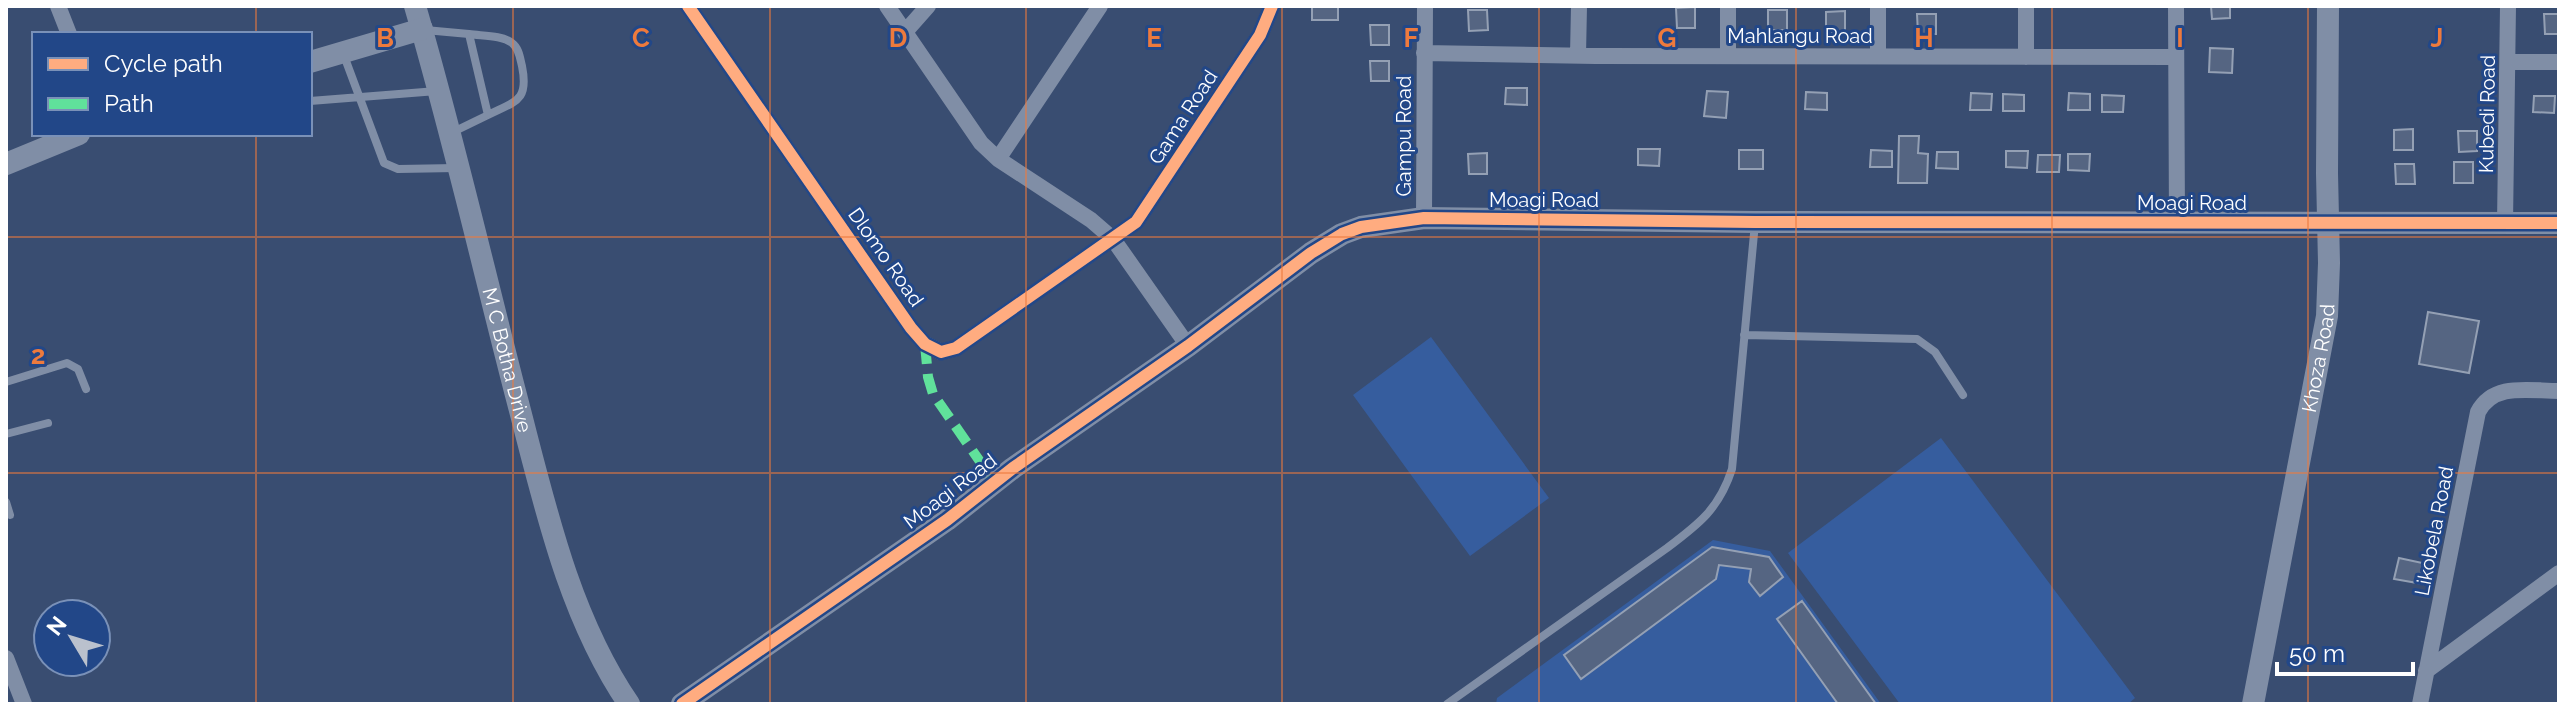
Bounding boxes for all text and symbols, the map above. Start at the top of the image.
text: B [376,23,394,53]
text: C [632,23,650,53]
text: D [889,23,907,53]
text: E [1146,23,1162,53]
text: F [1404,23,1419,53]
text: G [1658,23,1676,53]
text: H [1914,23,1934,53]
text: I [2176,23,2184,53]
text: J [2431,23,2443,53]
street label: Mahlangu Road [1727,24,1873,48]
legend [32,32,312,136]
text: Cycle path [104,49,223,78]
street label: Kubedi Road [2474,55,2500,173]
street label: Gama Road [1144,65,1222,169]
street label: Gampu Road [1392,76,1416,196]
text: Path [104,89,154,118]
street label: Moagi Road [1489,188,1599,212]
street label: Moagi Road [2137,191,2247,215]
street label: Dlomo Road [843,203,929,311]
street label: M C Botha Drive [477,285,537,435]
street label: Khoza Road [2297,304,2339,415]
text: 2 [31,340,45,370]
street label: Moagi Road [899,448,1001,534]
street label: Likobela Road [2410,464,2458,598]
north arrow [32,598,112,678]
text: N [41,611,72,640]
scale bar [2277,626,2413,676]
text: 50 m [2289,639,2345,668]

